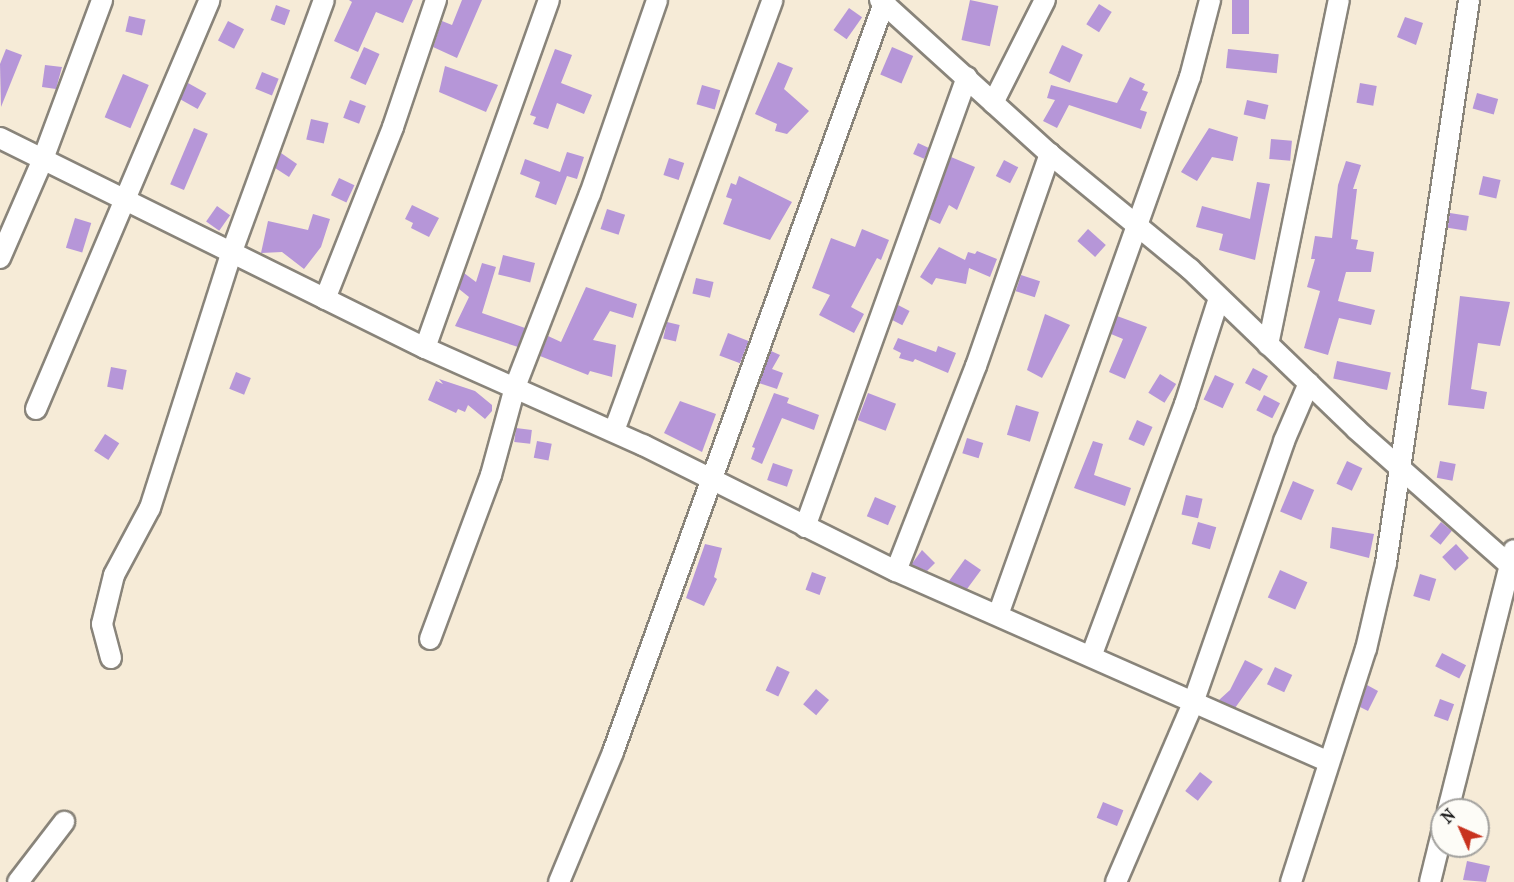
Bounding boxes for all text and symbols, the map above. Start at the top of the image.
north arrow [1430,798,1490,858]
text: N [1437,805,1459,827]

